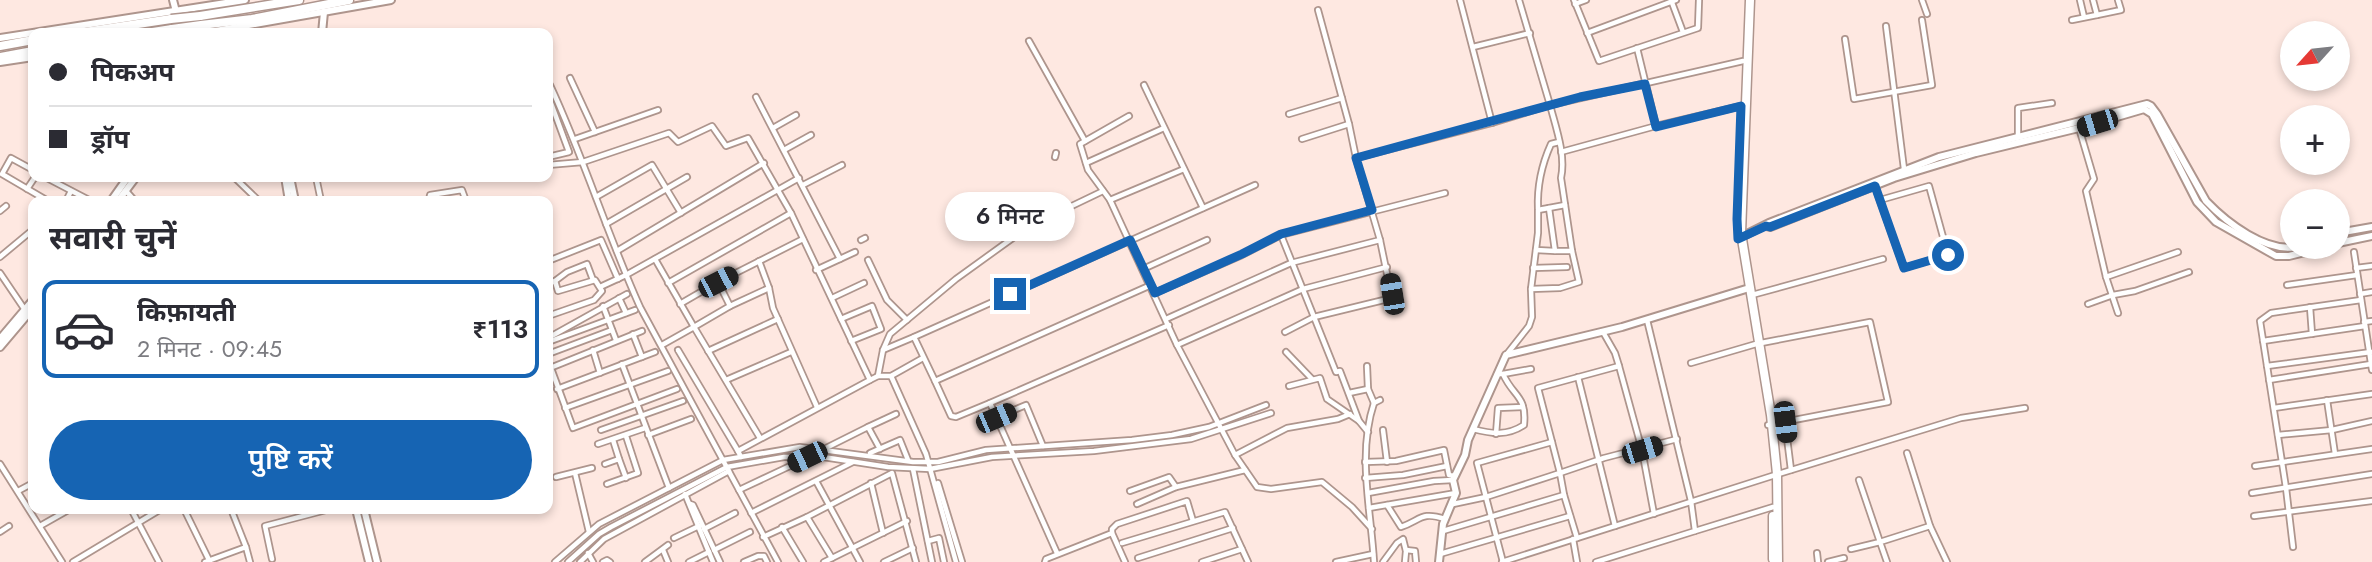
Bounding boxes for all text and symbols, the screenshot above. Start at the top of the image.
north arrow [2280,21,2350,91]
map controls [2280,21,2350,259]
text: पिकअप [91,53,174,91]
button: + [2280,105,2350,175]
car [2074,107,2121,139]
text: ड्रॉप [91,120,129,158]
button: − [2280,189,2350,259]
callout: 6 मिनट [945,192,1075,242]
text: 6 मिनट [976,199,1044,233]
text: सवारी चुनें [49,215,176,261]
route start [1932,239,1964,271]
car [695,263,742,301]
car [1379,272,1406,316]
route end [994,278,1026,310]
text: किफ़ायती [137,293,236,331]
icon: car [53,298,116,361]
text: ₹113 [472,310,528,348]
text: 2 मिनट · 09:45 [137,332,282,366]
car [973,400,1020,436]
car [1773,400,1798,444]
button: पुष्टि करें [49,420,532,500]
car [1619,434,1666,466]
car [784,438,831,476]

